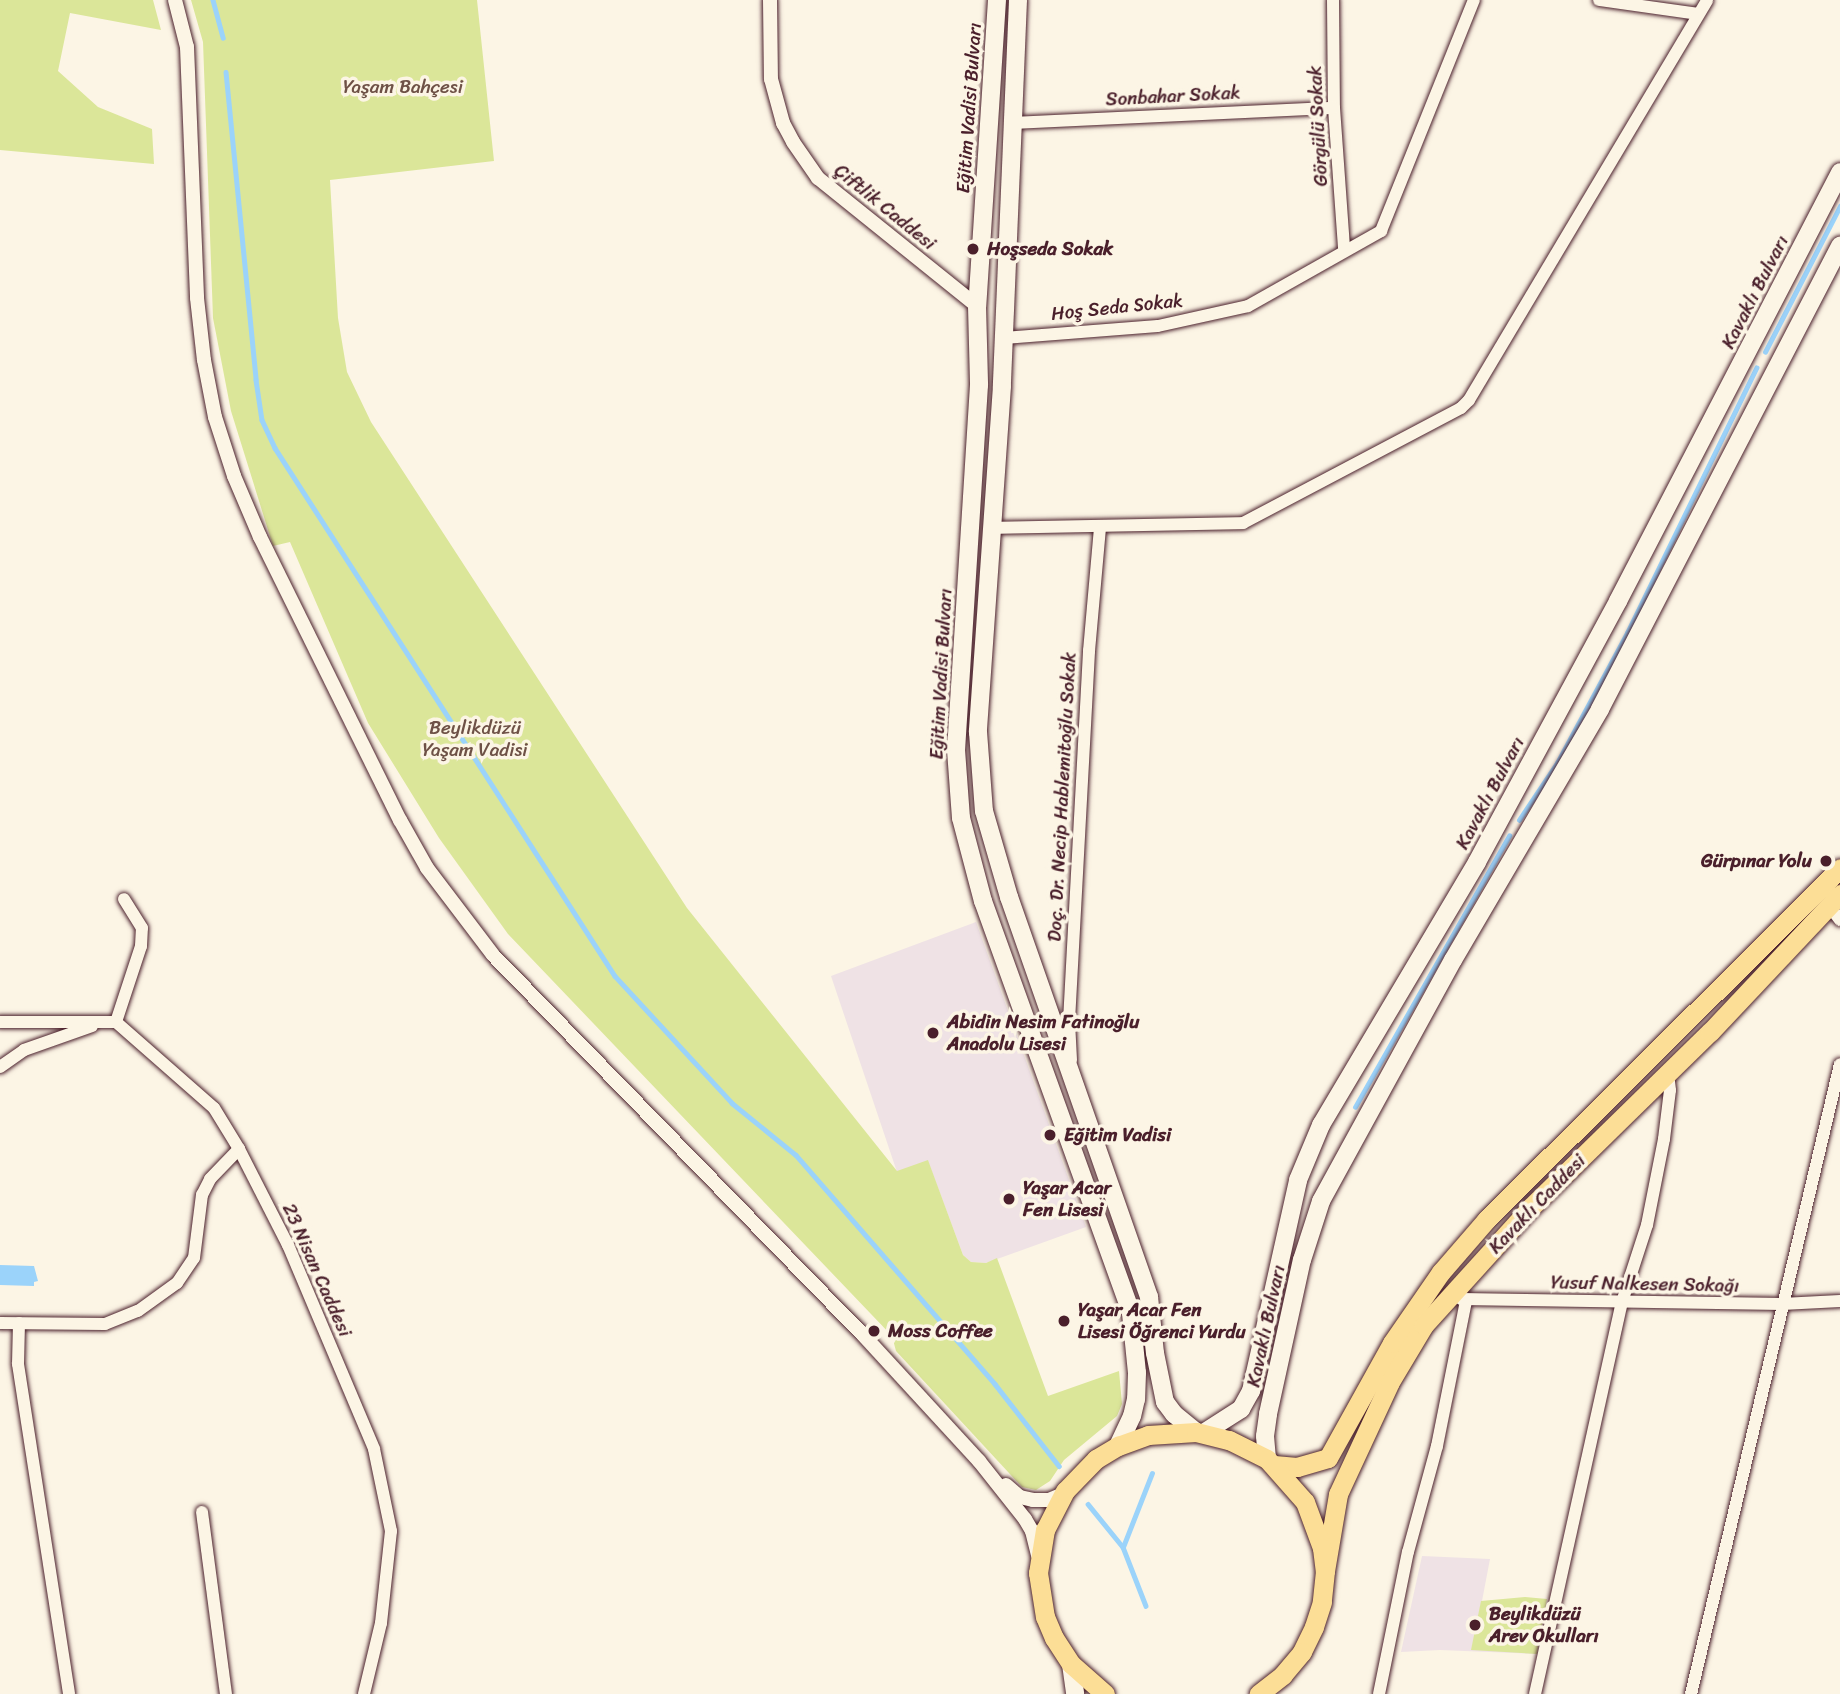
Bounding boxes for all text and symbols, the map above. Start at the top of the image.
street label: Eğitim Vadisi Bulvarı [952,22,986,194]
street label: Görgülü Sokak [1303,65,1333,187]
park label: Yaşam Bahçesi [343,76,463,98]
street label: Sonbahar Sokak [1105,81,1241,111]
street label: Çiftlik Caddesi [830,159,940,255]
street label: Kavaklı Bulvarı [1717,232,1793,352]
place label: Hoşseda Sokak [987,238,1113,260]
marker: Hoşseda Sokak [965,241,981,257]
street label: Hoş Seda Sokak [1049,289,1185,325]
street label: Eğitim Vadisi Bulvarı [925,588,957,760]
street label: Doç. Dr. Necip Hablemitoğlu Sokak [1043,652,1081,942]
park label: Beylikdüzü Yaşam Vadisi [423,717,527,761]
street label: Kavaklı Bulvarı [1451,733,1529,853]
place label: Gürpınar Yolu [1701,850,1812,872]
marker: Gürpınar Yolu [1818,853,1834,869]
place label: Abidin Nesim Fatinoğlu Anadolu Lisesi [947,1011,1140,1055]
marker: Abidin Nesim Fatinoğlu Anadolu Lisesi [925,1025,941,1041]
place label: Eğitim Vadisi [1064,1124,1171,1146]
marker: Eğitim Vadisi [1042,1127,1058,1143]
street label: Kavaklı Caddesi [1484,1150,1590,1258]
place label: Yaşar Acar Fen Lisesi [1023,1177,1111,1221]
marker: Yaşar Acar Fen Lisesi [1001,1191,1017,1207]
street label: 23 Nisan Caddesi [278,1200,356,1340]
street label: Kavaklı Bulvarı [1242,1263,1290,1389]
street label: Yusuf Nalkesen Sokağı [1551,1271,1739,1297]
place label: Yaşar Acar Fen Lisesi Öğrenci Yurdu [1078,1299,1245,1343]
marker: Yaşar Acar Fen Lisesi Öğrenci Yurdu [1056,1313,1072,1329]
place label: Moss Coffee [888,1320,993,1342]
marker: Moss Coffee [866,1323,882,1339]
place label: Beylikdüzü Arev Okulları [1489,1603,1599,1647]
marker: Beylikdüzü Arev Okulları [1467,1617,1483,1633]

